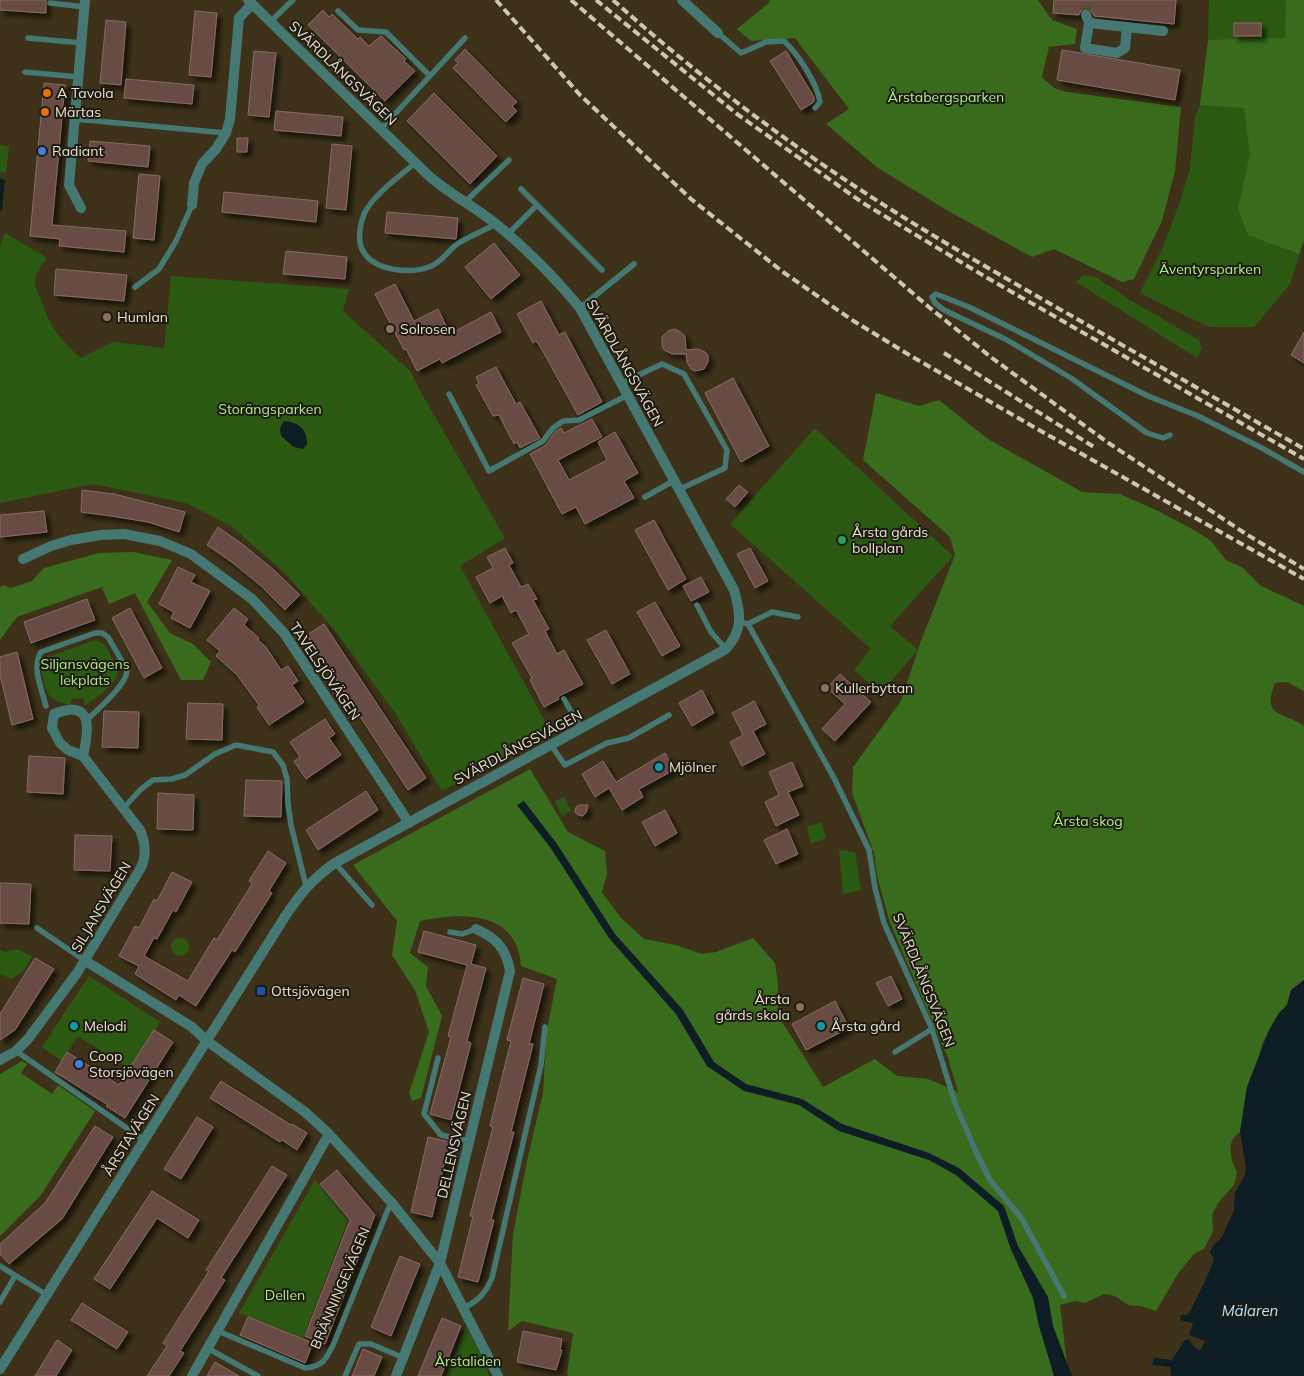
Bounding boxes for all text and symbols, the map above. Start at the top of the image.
street label: SVÄRDLÅNGSVÄGEN [285,17,401,129]
place label: A Tavola [57,84,114,102]
marker: A Tavola [41,87,53,99]
park label: Årstabergsparken [888,88,1004,106]
place label: Märtas [55,103,101,121]
marker: Märtas [39,106,51,118]
place label: Radiant [52,142,103,160]
marker: Radiant [36,145,48,157]
park label: Äventyrsparken [1159,260,1261,278]
street label: SVÄRDLÅNGSVÄGEN [582,296,668,430]
place label: Humlan [117,308,168,326]
marker: Humlan [101,311,113,323]
place label: Solrosen [400,320,456,338]
marker: Solrosen [384,323,396,335]
park label: Storängsparken [218,400,322,418]
place label: Årsta gårds bollplan [852,523,928,557]
marker: Årsta gårds bollplan [836,534,848,546]
street label: TAVELSJÖVÄGEN [286,619,364,723]
park label: Siljansvägens lekplats [40,655,130,689]
place label: Kullerbyttan [835,679,913,697]
marker: Kullerbyttan [819,682,831,694]
street label: SVÄRDLÅNGSVÄGEN [451,705,585,789]
place label: Mjölner [669,758,717,776]
marker: Mjölner [653,761,665,773]
park label: Årsta skog [1053,812,1123,830]
street label: SILJANSVÄGEN [67,858,135,956]
street label: SVÄRDLÅNGSVÄGEN [889,910,959,1050]
place label: Ottsjövägen [271,982,350,1000]
marker: Ottsjövägen [255,985,267,997]
place label: Årsta gårds skola [715,990,790,1024]
marker: Årsta gårds skola [794,1001,806,1013]
place label: Melodi [84,1017,127,1035]
place label: Årsta gård [831,1017,900,1035]
marker: Melodi [68,1020,80,1032]
marker: Årsta gård [815,1020,827,1032]
place label: Coop Storsjövägen [89,1047,174,1081]
marker: Coop Storsjövägen [73,1058,85,1070]
street label: DELLENSVÄGEN [433,1090,475,1200]
street label: ÅRSTAVÄGEN [99,1091,163,1179]
street label: BRÄNNINGEVÄGEN [306,1224,374,1352]
park label: Dellen [265,1286,305,1304]
water label: Mälaren [1222,1301,1279,1320]
park label: Årstaliden [435,1352,501,1370]

